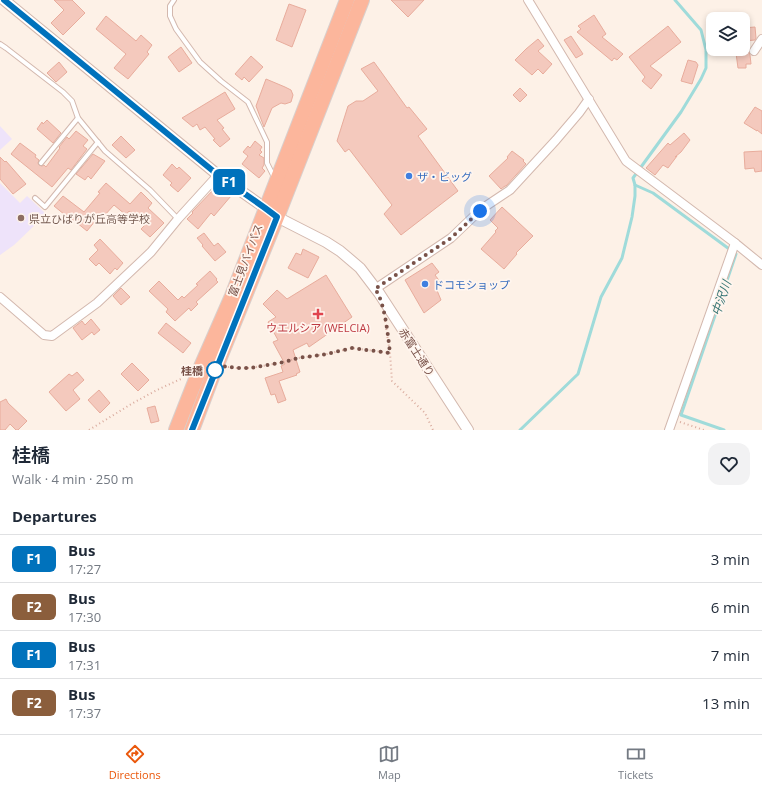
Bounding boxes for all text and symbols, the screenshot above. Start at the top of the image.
map controls [706,12,750,56]
button: layers [706,12,750,56]
line badge: F1 [211,169,247,195]
place label: ザ・ビッグ [417,169,472,184]
marker: ザ・ビッグ [404,171,414,181]
text: F1 [221,172,237,191]
your location [470,201,490,221]
place label: 県立ひばりが丘高等学校 [29,211,150,226]
marker: 県立ひばりが丘高等学校 [16,213,26,223]
street label: 富士見バイパス [224,221,266,299]
water label: 中沢川 [707,276,736,318]
place label: ドコモショップ [433,277,510,292]
marker: ドコモショップ [420,279,430,289]
marker: ウエルシア (WELCIA) [313,309,323,319]
place label: ウエルシア (WELCIA) [266,320,370,335]
street label: 赤富士通り [396,325,438,379]
marker: 桂橋 [206,361,224,379]
place label: 桂橋 [181,363,203,378]
text: 桂橋 [12,442,50,468]
button: heart [708,443,750,485]
text: Walk · 4 min · 250 m [12,470,134,488]
text: Departures [12,506,97,526]
text: Bus [68,540,95,560]
text: F1 [26,549,42,568]
text: 3 min [711,549,750,569]
text: 17:27 [68,560,101,578]
text: Bus [68,588,95,608]
text: F2 [26,597,42,616]
text: 6 min [711,597,750,617]
text: 17:30 [68,608,101,626]
text: Bus [68,636,95,656]
text: F1 [26,645,42,664]
text: 7 min [711,645,750,665]
text: 17:31 [68,656,101,674]
text: Bus [68,684,95,704]
text: F2 [26,693,42,712]
text: 13 min [702,693,750,713]
text: 17:37 [68,704,101,722]
tab: Directions [109,743,161,782]
tab: Map [378,743,401,782]
tab: Tickets [618,743,653,782]

